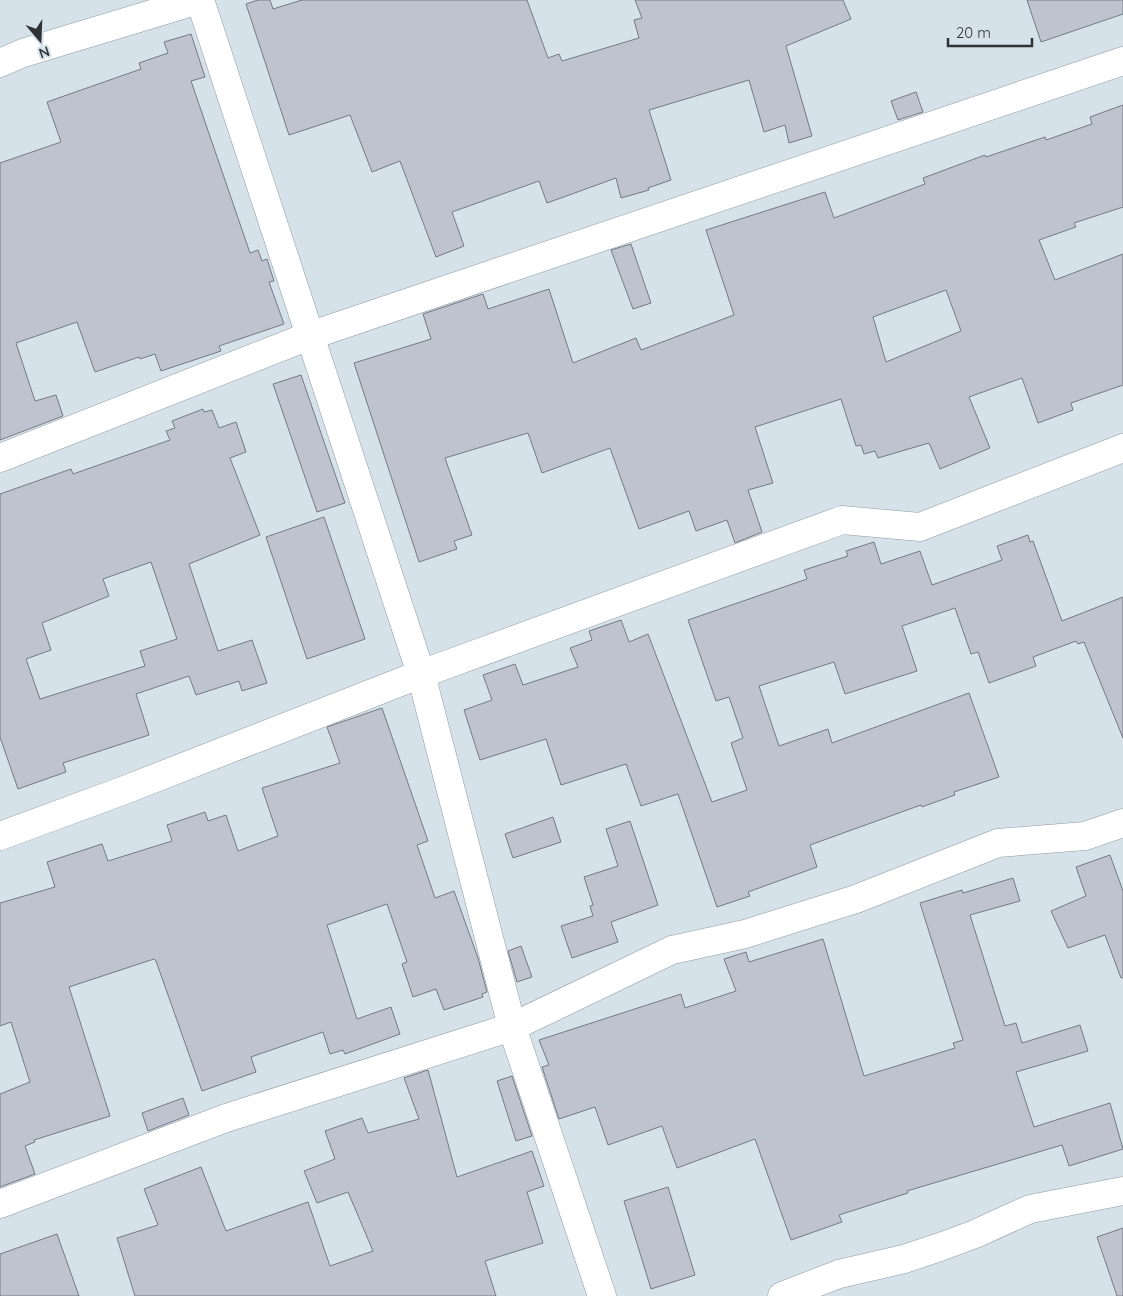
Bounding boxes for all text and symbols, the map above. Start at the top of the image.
north arrow [15,15,65,65]
scale bar [948,15,1032,47]
text: 20 m [956,23,991,42]
text: N [36,42,52,62]

